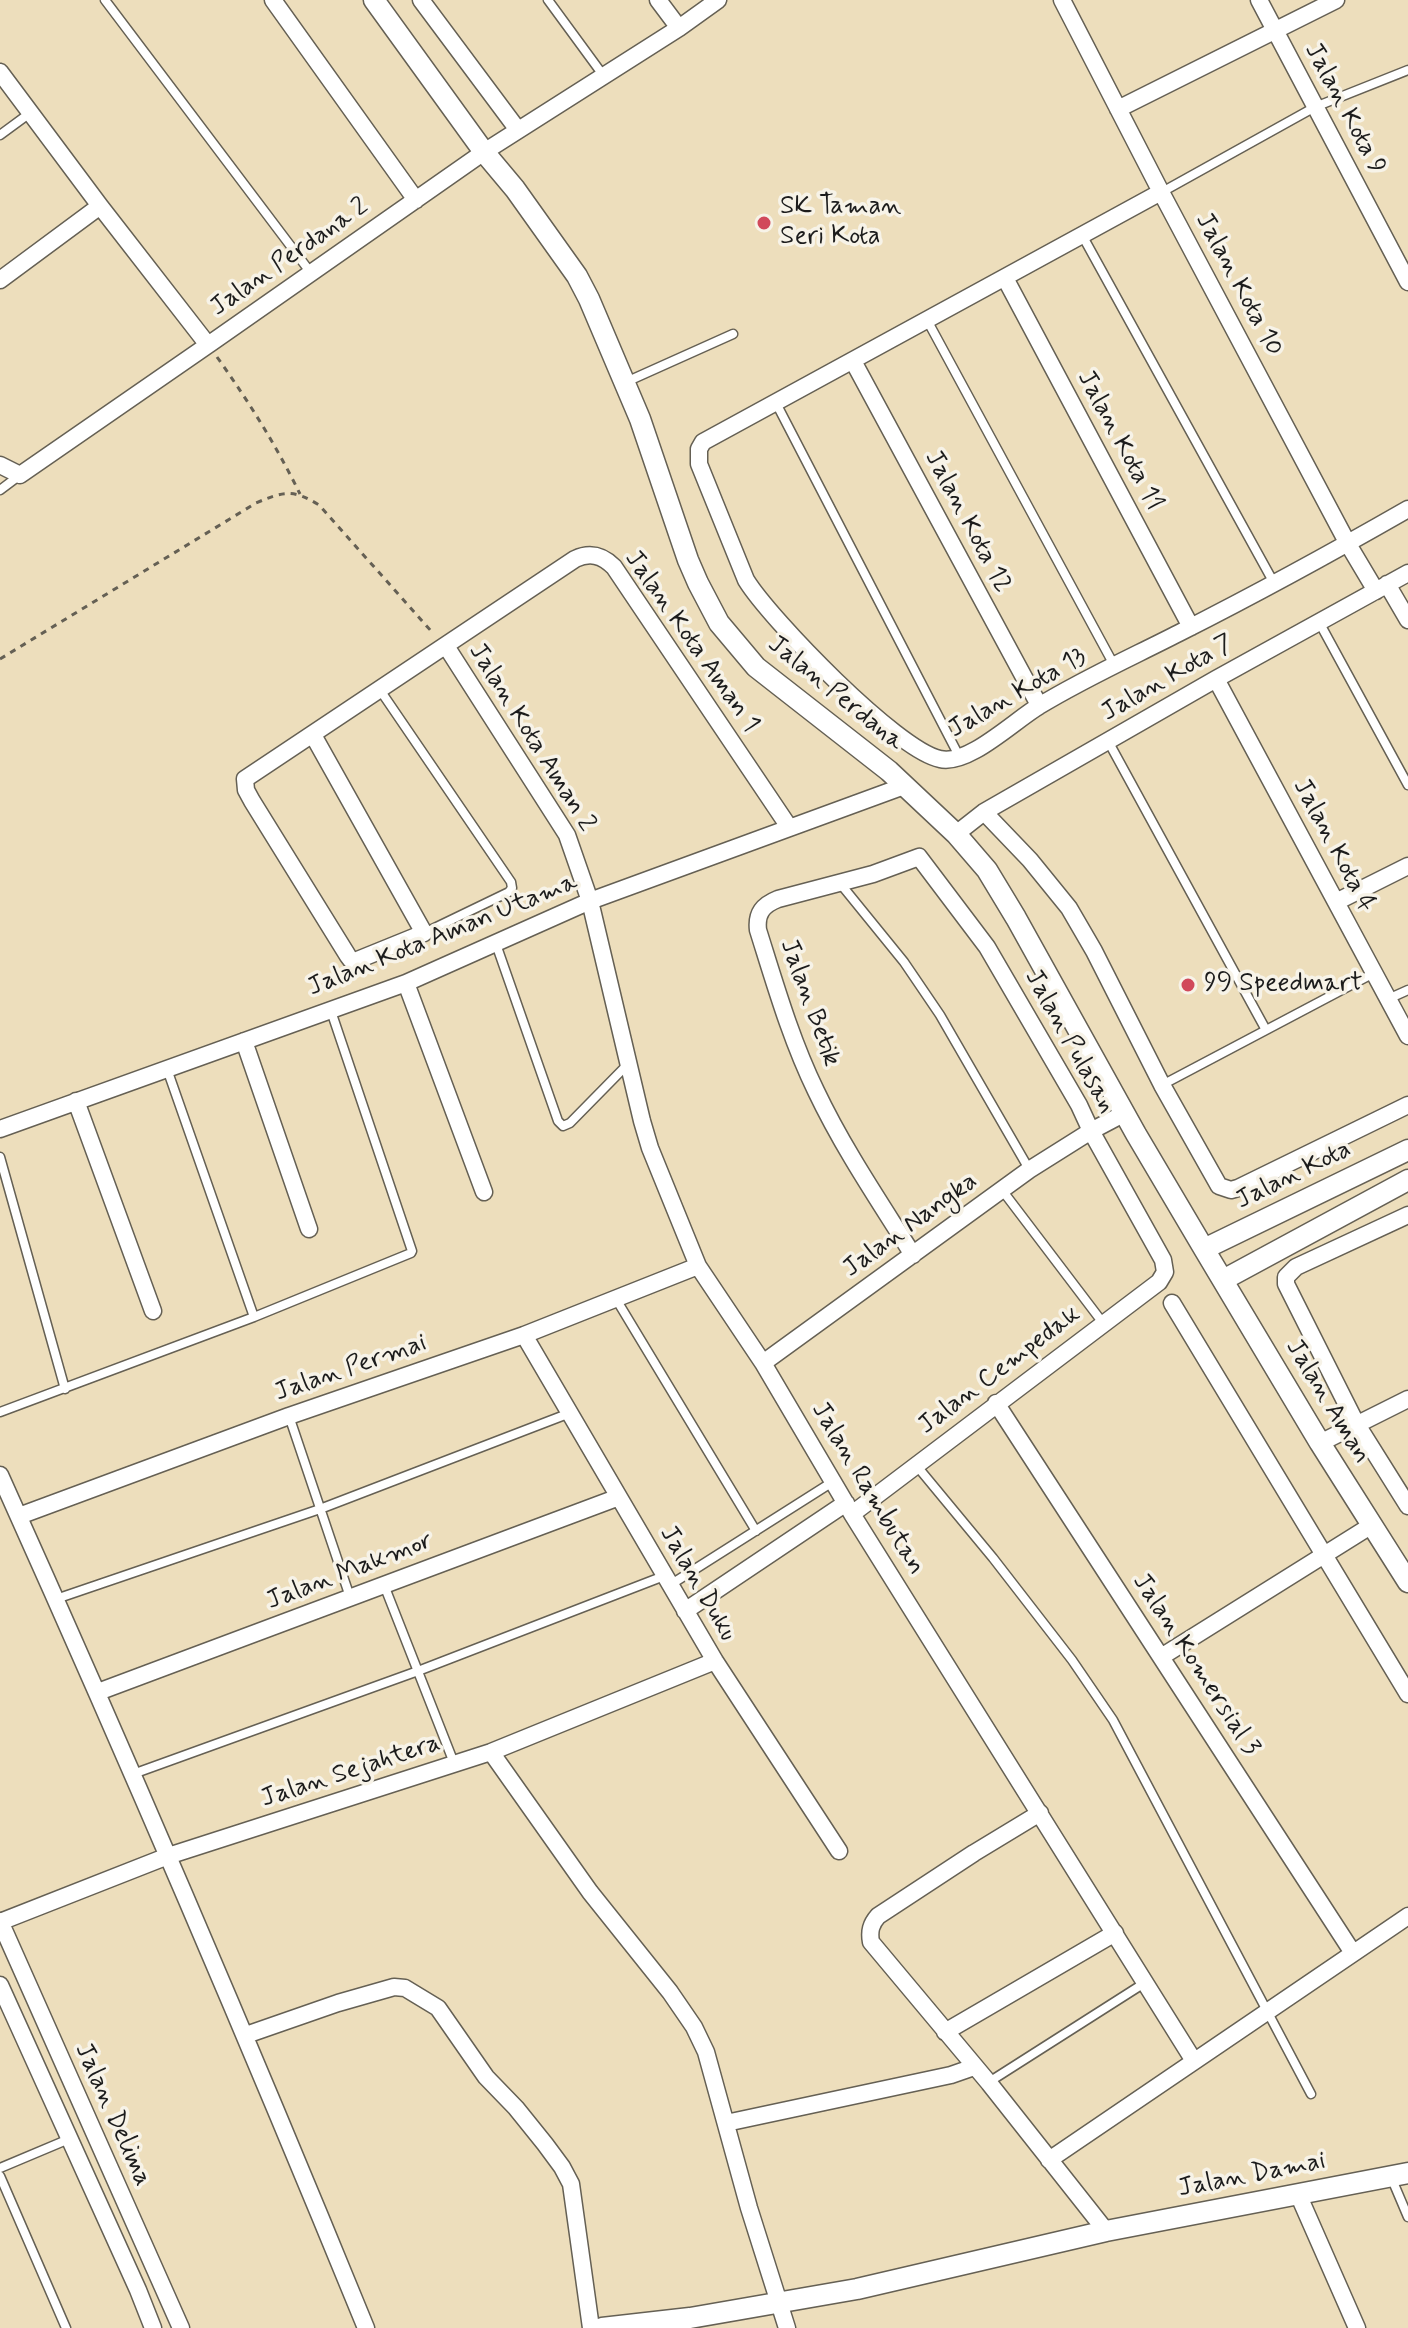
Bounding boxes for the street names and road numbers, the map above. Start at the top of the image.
street label: Jalan Kota 9 [1296,38,1392,180]
street label: Jalan Perdana 2 [205,192,375,324]
street label: Jalan Kota 10 [1187,208,1289,362]
street label: Jalan Kota 11 [1069,366,1169,516]
street label: Jalan Kota 12 [916,446,1018,598]
street label: Jalan Kota Aman 1 [617,545,765,739]
street label: Jalan Kota 7 [1097,629,1239,729]
street label: Jalan Perdana [761,630,909,758]
street label: Jalan Kota Aman 2 [461,638,601,838]
street label: Jalan Kota 13 [944,642,1092,746]
street label: Jalan Kota 4 [1285,774,1381,918]
street label: Jalan Kota Aman Utama [304,868,582,1004]
street label: Jalan Betik [772,935,846,1071]
street label: Jalan Pulasan [1017,965,1121,1119]
street label: Jalan Kota [1231,1135,1357,1217]
street label: Jalan Nangka [838,1167,984,1285]
street label: Jalan Cempedak [913,1300,1087,1442]
street label: Jalan Permai [271,1328,431,1410]
street label: Jalan Aman [1278,1334,1376,1470]
street label: Jalan Rambutan [803,1397,931,1581]
street label: Jalan Duku [651,1521,743,1647]
street label: Jalan Makmor [263,1526,437,1618]
street label: Jalan Komersial 3 [1125,1568,1265,1762]
street label: Jalan Sejahtera [257,1728,445,1816]
street label: Jalan Delima [67,2039,157,2191]
street label: Jalan Damai [1176,2146,1328,2206]

